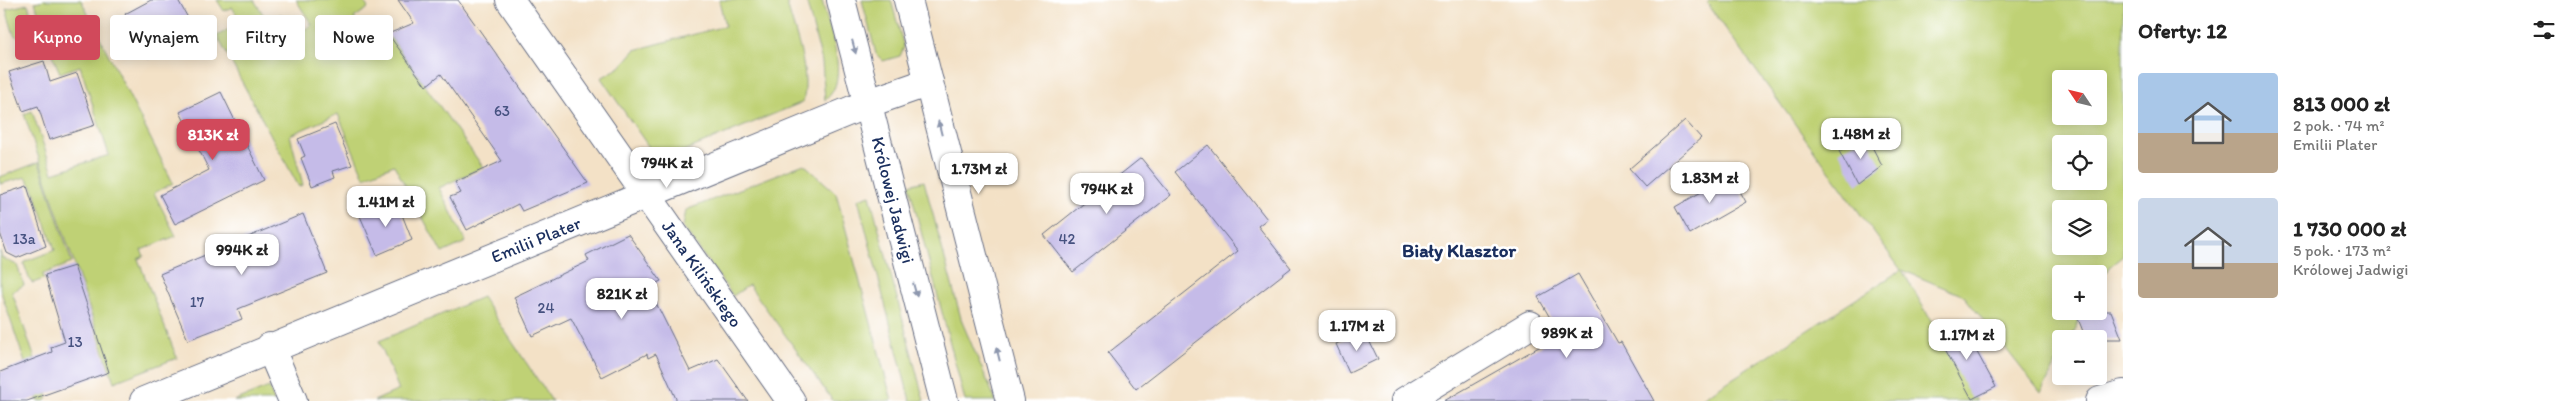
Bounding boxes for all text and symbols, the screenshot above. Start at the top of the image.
chip: Kupno [15,15,100,60]
chip: Wynajem [110,15,217,60]
chip: Filtry [227,15,305,60]
chip: Nowe [315,15,393,60]
icon: filters [2530,16,2558,44]
text: Oferty: 12 [2138,18,2227,43]
one-way arrow [850,40,858,55]
north arrow [2052,70,2108,125]
map controls [2052,70,2107,385]
text: 813 000 zł [2293,91,2390,116]
icon: home [2178,93,2238,153]
house number: 63 [494,102,510,120]
text: 2 pok. · 74 m² [2293,116,2384,135]
pin: 1.48M zł [1809,118,1913,160]
pin: 813K zł [167,119,259,161]
one-way arrow [936,121,944,136]
text: 1.48M zł [1832,124,1890,143]
text: 813K zł [188,125,238,144]
street label: Królowej Jadwigi [867,134,919,266]
button: locate [2052,135,2107,190]
text: Emilii Plater [2293,135,2377,154]
pin: 794K zł [621,146,713,189]
pin: 1.73M zł [927,152,1031,195]
text: 794K zł [641,153,693,172]
text: 1.73M zł [951,159,1007,178]
pin: 1.83M zł [1658,162,1762,204]
text: 1.83M zł [1681,168,1739,187]
pin: 794K zł [1061,172,1153,215]
text: 794K zł [1081,179,1133,198]
pin: 1.41M zł [334,186,438,228]
text: 1.41M zł [358,192,414,211]
button: layers [2052,200,2107,255]
street label: Emilii Plater [488,212,584,268]
street label: Jana Kilińskiego [657,216,747,332]
text: 1 730 000 zł [2293,216,2406,241]
icon: home [2178,218,2238,278]
house number: 13a [13,230,36,248]
house number: 42 [1059,230,1076,248]
pin: 994K zł [196,234,288,276]
district label: Biały Klasztor [1402,239,1516,262]
text: 994K zł [216,240,268,259]
text: 5 pok. · 173 m² [2293,241,2391,260]
text: Królowej Jadwigi [2293,260,2408,279]
button: + [2052,265,2107,320]
pin: 821K zł [576,278,668,320]
one-way arrow [911,282,919,297]
text: 821K zł [597,284,647,303]
house number: 17 [190,293,205,311]
house number: 24 [538,299,554,317]
pin: 1.17M zł [1305,310,1409,352]
text: 1.17M zł [1330,316,1384,335]
pin: 989K zł [1521,316,1613,359]
pin: 1.17M zł [1915,318,2019,361]
text: 989K zł [1541,323,1593,342]
text: 1.17M zł [1940,325,1994,344]
button: − [2052,330,2107,385]
house number: 13 [67,333,83,351]
one-way arrow [993,346,1001,361]

